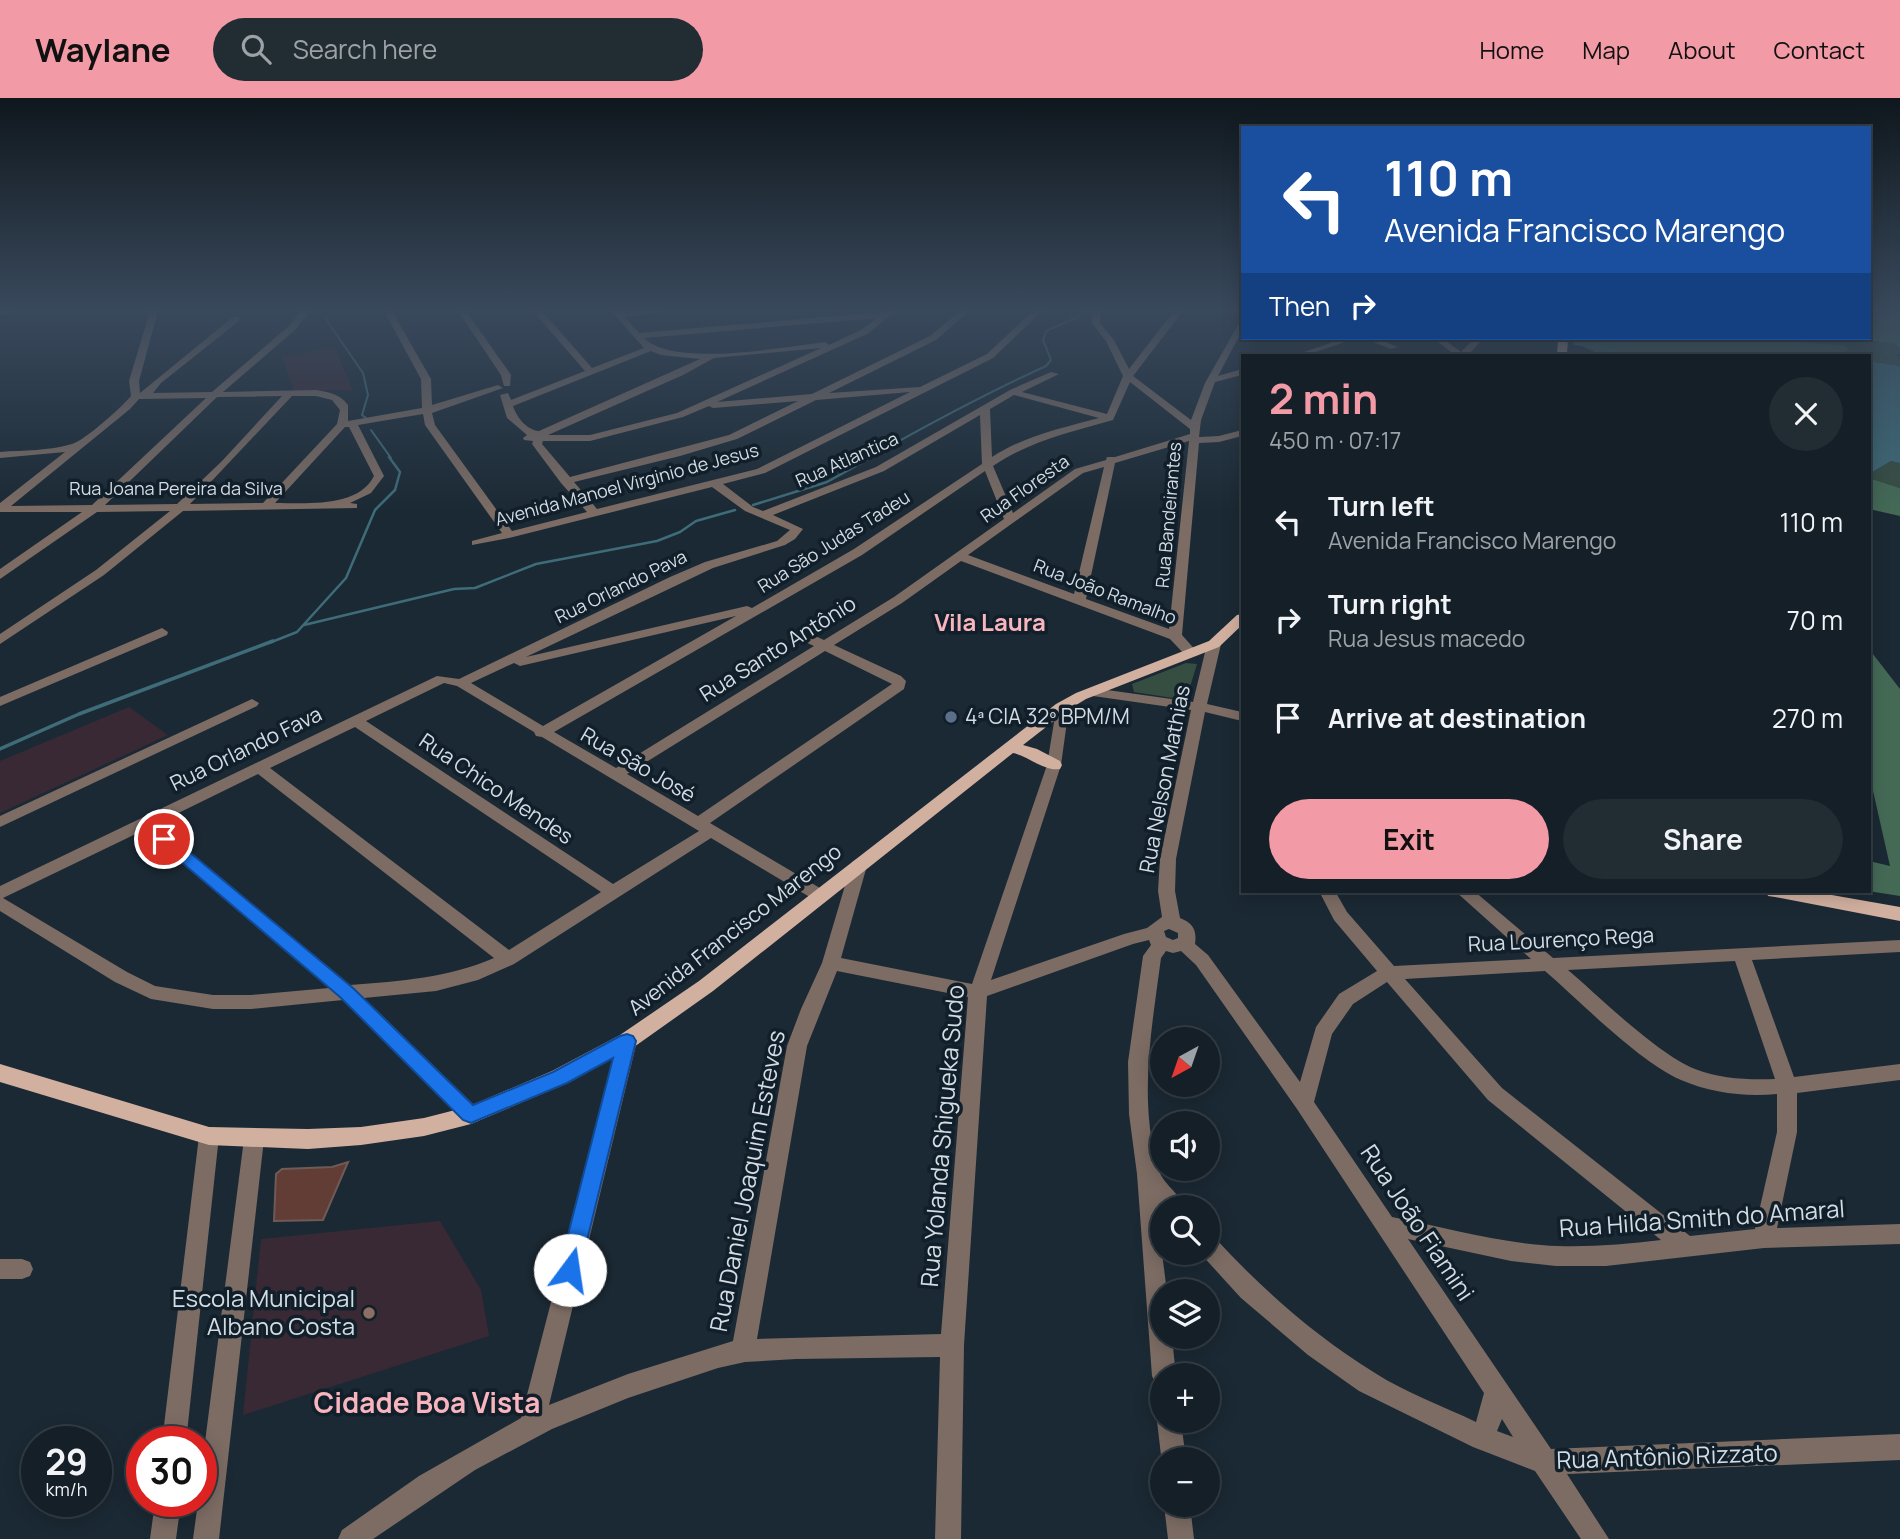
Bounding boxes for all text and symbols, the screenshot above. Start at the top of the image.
search box [213,18,703,81]
text: Waylane [35,27,171,72]
icon: search [237,30,275,68]
text: Search here [293,31,437,67]
text: Home [1479,33,1544,66]
text: Map [1582,33,1630,66]
text: About [1668,33,1736,66]
text: Contact [1774,33,1865,66]
text: 110 m [1384,144,1513,211]
icon: left [1269,154,1360,245]
text: Avenida Francisco Marengo [1384,208,1785,252]
icon: right [1344,287,1382,325]
text: Then [1269,288,1330,324]
text: 2 min [1269,369,1378,427]
button: close [1769,377,1843,451]
text: 450 m · 07:17 [1269,424,1401,456]
street label: Rua Atlantica [791,426,902,492]
street label: Avenida Manoel Virginio de Jesus [492,437,761,531]
street label: Rua Bandeirantes [1150,441,1186,589]
street label: Rua Floresta [975,449,1074,528]
street label: Rua Joana Pereira da Silva [69,476,283,500]
street label: Rua São Judas Tadeu [753,485,914,598]
text: Turn left [1328,488,1435,524]
icon: left [1269,503,1307,541]
text: 110 m [1780,504,1843,540]
text: Avenida Francisco Marengo [1328,524,1616,556]
street label: Rua Orlando Pava [551,544,690,628]
street label: Rua João Ramalho [1031,553,1180,629]
text: Turn right [1328,586,1452,622]
street label: Rua Santo Antônio [694,589,861,708]
icon: right [1269,601,1307,639]
text: 70 m [1787,602,1843,638]
district label: Vila Laura [934,605,1046,638]
text: Rua Jesus macedo [1328,622,1525,654]
street label: Rua Nelson Mathias [1132,682,1196,875]
street label: Rua Orlando Fava [165,699,326,797]
icon: arrive [1269,699,1307,737]
text: Arrive at destination [1328,700,1586,736]
text: 270 m [1772,700,1843,736]
place label: 4ª CIA 32º BPM/M [965,702,1130,730]
marker: 4ª CIA 32º BPM/M [943,709,959,725]
street label: Rua São José [576,720,701,808]
street label: Rua Chico Mendes [414,726,579,850]
button: Exit [1269,799,1549,879]
button: Share [1563,799,1843,879]
pin [134,809,194,869]
icon: arrive [145,820,183,858]
street label: Avenida Francisco Marengo [622,837,847,1021]
street label: Rua Lourenço Rega [1467,920,1655,958]
street label: Rua Yolanda Shigueka Sudo [912,983,971,1288]
street label: Rua Daniel Joaquim Esteves [701,1027,792,1334]
north arrow [1150,1027,1220,1097]
map controls [1150,1027,1220,1517]
button: sound [1150,1111,1220,1181]
street label: Rua João Fiamini [1354,1137,1483,1307]
street label: Rua Hilda Smith do Amaral [1558,1191,1846,1244]
button: search [1150,1195,1220,1265]
position arrow [533,1233,607,1307]
button: layers [1150,1279,1220,1349]
place label: Escola Municipal Albano Costa [172,1281,355,1342]
marker: Escola Municipal Albano Costa [361,1305,377,1321]
button: + [1150,1363,1220,1433]
district label: Cidade Boa Vista [313,1383,541,1421]
speed limit sign: 30 [126,1426,217,1517]
street label: Rua Antônio Rizzato [1556,1435,1778,1476]
text: 29 [45,1438,88,1486]
button: − [1150,1447,1220,1517]
text: km/h [46,1477,87,1501]

